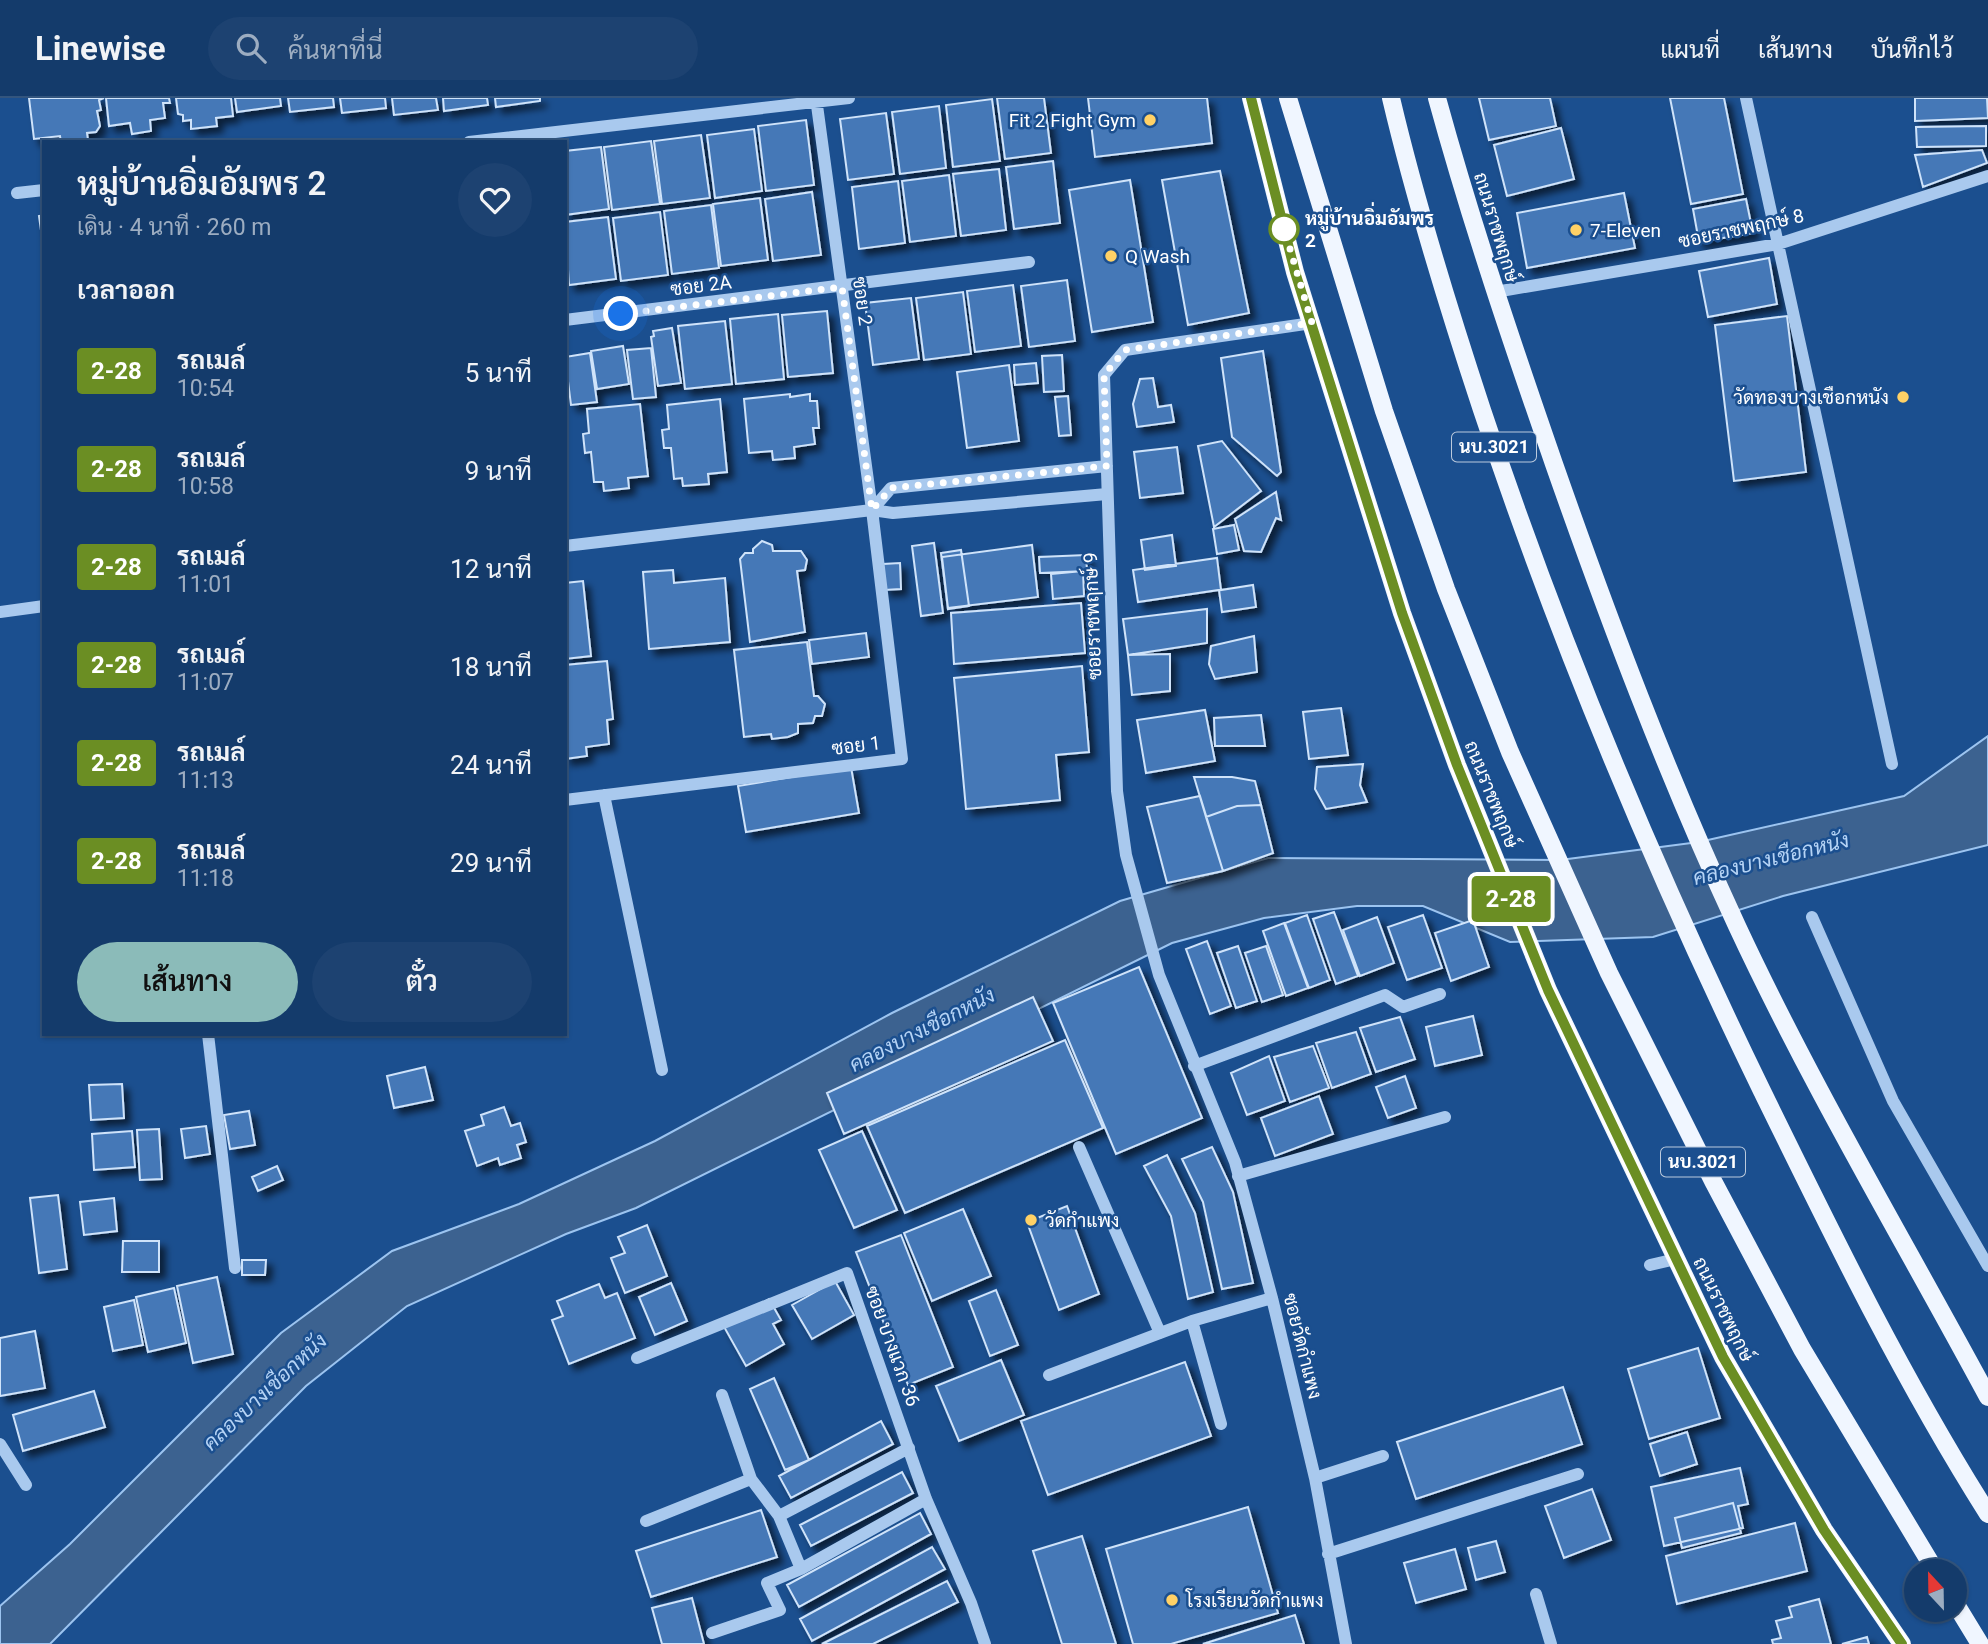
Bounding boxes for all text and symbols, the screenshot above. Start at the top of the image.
search box [208,17,698,80]
text: Linewise [35,29,166,68]
icon: search [232,29,270,67]
text: ค้นหาที่นี่ [288,35,383,65]
text: แผนที่ [1660,36,1720,64]
text: เส้นทาง [1758,36,1833,64]
text: บันทึกไว้ [1871,36,1953,64]
place label: Fit 2 Fight Gym [1009,109,1136,132]
marker: Fit 2 Fight Gym [1142,112,1158,128]
button: heart [458,163,532,237]
text: หมู่บ้านอิ่มอัมพร 2 [77,164,326,203]
street label: ถนนราชพฤกษ์ [1469,169,1525,286]
place label: หมู่บ้านอิ่มอัมพร 2 [1305,202,1434,252]
street label: ซอยราชพฤกษ์ 8 [1676,203,1806,253]
text: เดิน · 4 นาที · 260 m [77,214,271,241]
marker: หมู่บ้านอิ่มอัมพร 2 [1269,214,1299,244]
place label: 7-Eleven [1590,219,1661,242]
marker: 7-Eleven [1568,222,1584,238]
place label: Q Wash [1125,245,1190,268]
marker: Q Wash [1103,248,1119,264]
street label: ซอย 2A [669,270,734,301]
text: เวลาออก [77,275,175,305]
street label: ซอย 2 [848,275,877,327]
your location [603,296,638,331]
text: รถเมล์ [177,345,246,375]
text: 2-28 [91,357,142,385]
text: 5 นาที [465,358,532,388]
text: 10:54 [177,375,234,402]
place label: วัดทองบางเชือกหนัง [1733,386,1889,409]
marker: วัดทองบางเชือกหนัง [1895,389,1911,405]
road number: นบ.3021 [1452,432,1536,461]
text: รถเมล์ [177,443,246,473]
text: 2-28 [91,455,142,483]
text: 9 นาที [465,456,532,486]
text: 10:58 [177,473,234,500]
text: รถเมล์ [177,541,246,571]
street label: ซอยราชพฤกษ์ 9 [1078,552,1106,680]
text: 2-28 [91,553,142,581]
text: 12 นาที [450,554,532,584]
text: 11:01 [177,571,234,598]
text: รถเมล์ [177,639,246,669]
text: 2-28 [91,651,142,679]
text: 18 นาที [450,652,532,682]
text: 11:07 [177,669,234,696]
street label: ซอย 1 [830,731,882,760]
text: รถเมล์ [177,737,246,767]
street label: ถนนราชพฤกษ์ [1460,737,1525,852]
text: 2-28 [91,749,142,777]
text: 24 นาที [450,750,532,780]
text: 11:13 [177,767,234,794]
water label: คลองบางเชือกหนัง [1690,827,1851,890]
text: รถเมล์ [177,835,246,865]
text: 2-28 [91,847,142,875]
text: 29 นาที [450,848,532,878]
text: 11:18 [177,865,234,892]
line badge: 2-28 [1462,876,1560,922]
text: 2-28 [1486,885,1536,913]
button: เส้นทาง [77,942,298,1022]
button: ตั๋ว [312,942,532,1022]
water label: คลองบางเชือกหนัง [845,982,999,1077]
road number: นบ.3021 [1661,1148,1745,1176]
place label: วัดกำแพง [1045,1209,1119,1232]
marker: วัดกำแพง [1023,1212,1039,1228]
street label: ถนนราชพฤกษ์ [1688,1253,1760,1366]
street label: ซอย บางแวก 36 [860,1283,925,1409]
street label: ซอยวัดกำแพง [1278,1291,1327,1401]
water label: คลองบางเชือกหนัง [198,1328,332,1455]
north arrow [1904,1559,1967,1622]
map controls [1904,1559,1967,1622]
place label: โรงเรียนวัดกำแพง [1185,1588,1324,1612]
marker: โรงเรียนวัดกำแพง [1164,1592,1180,1608]

